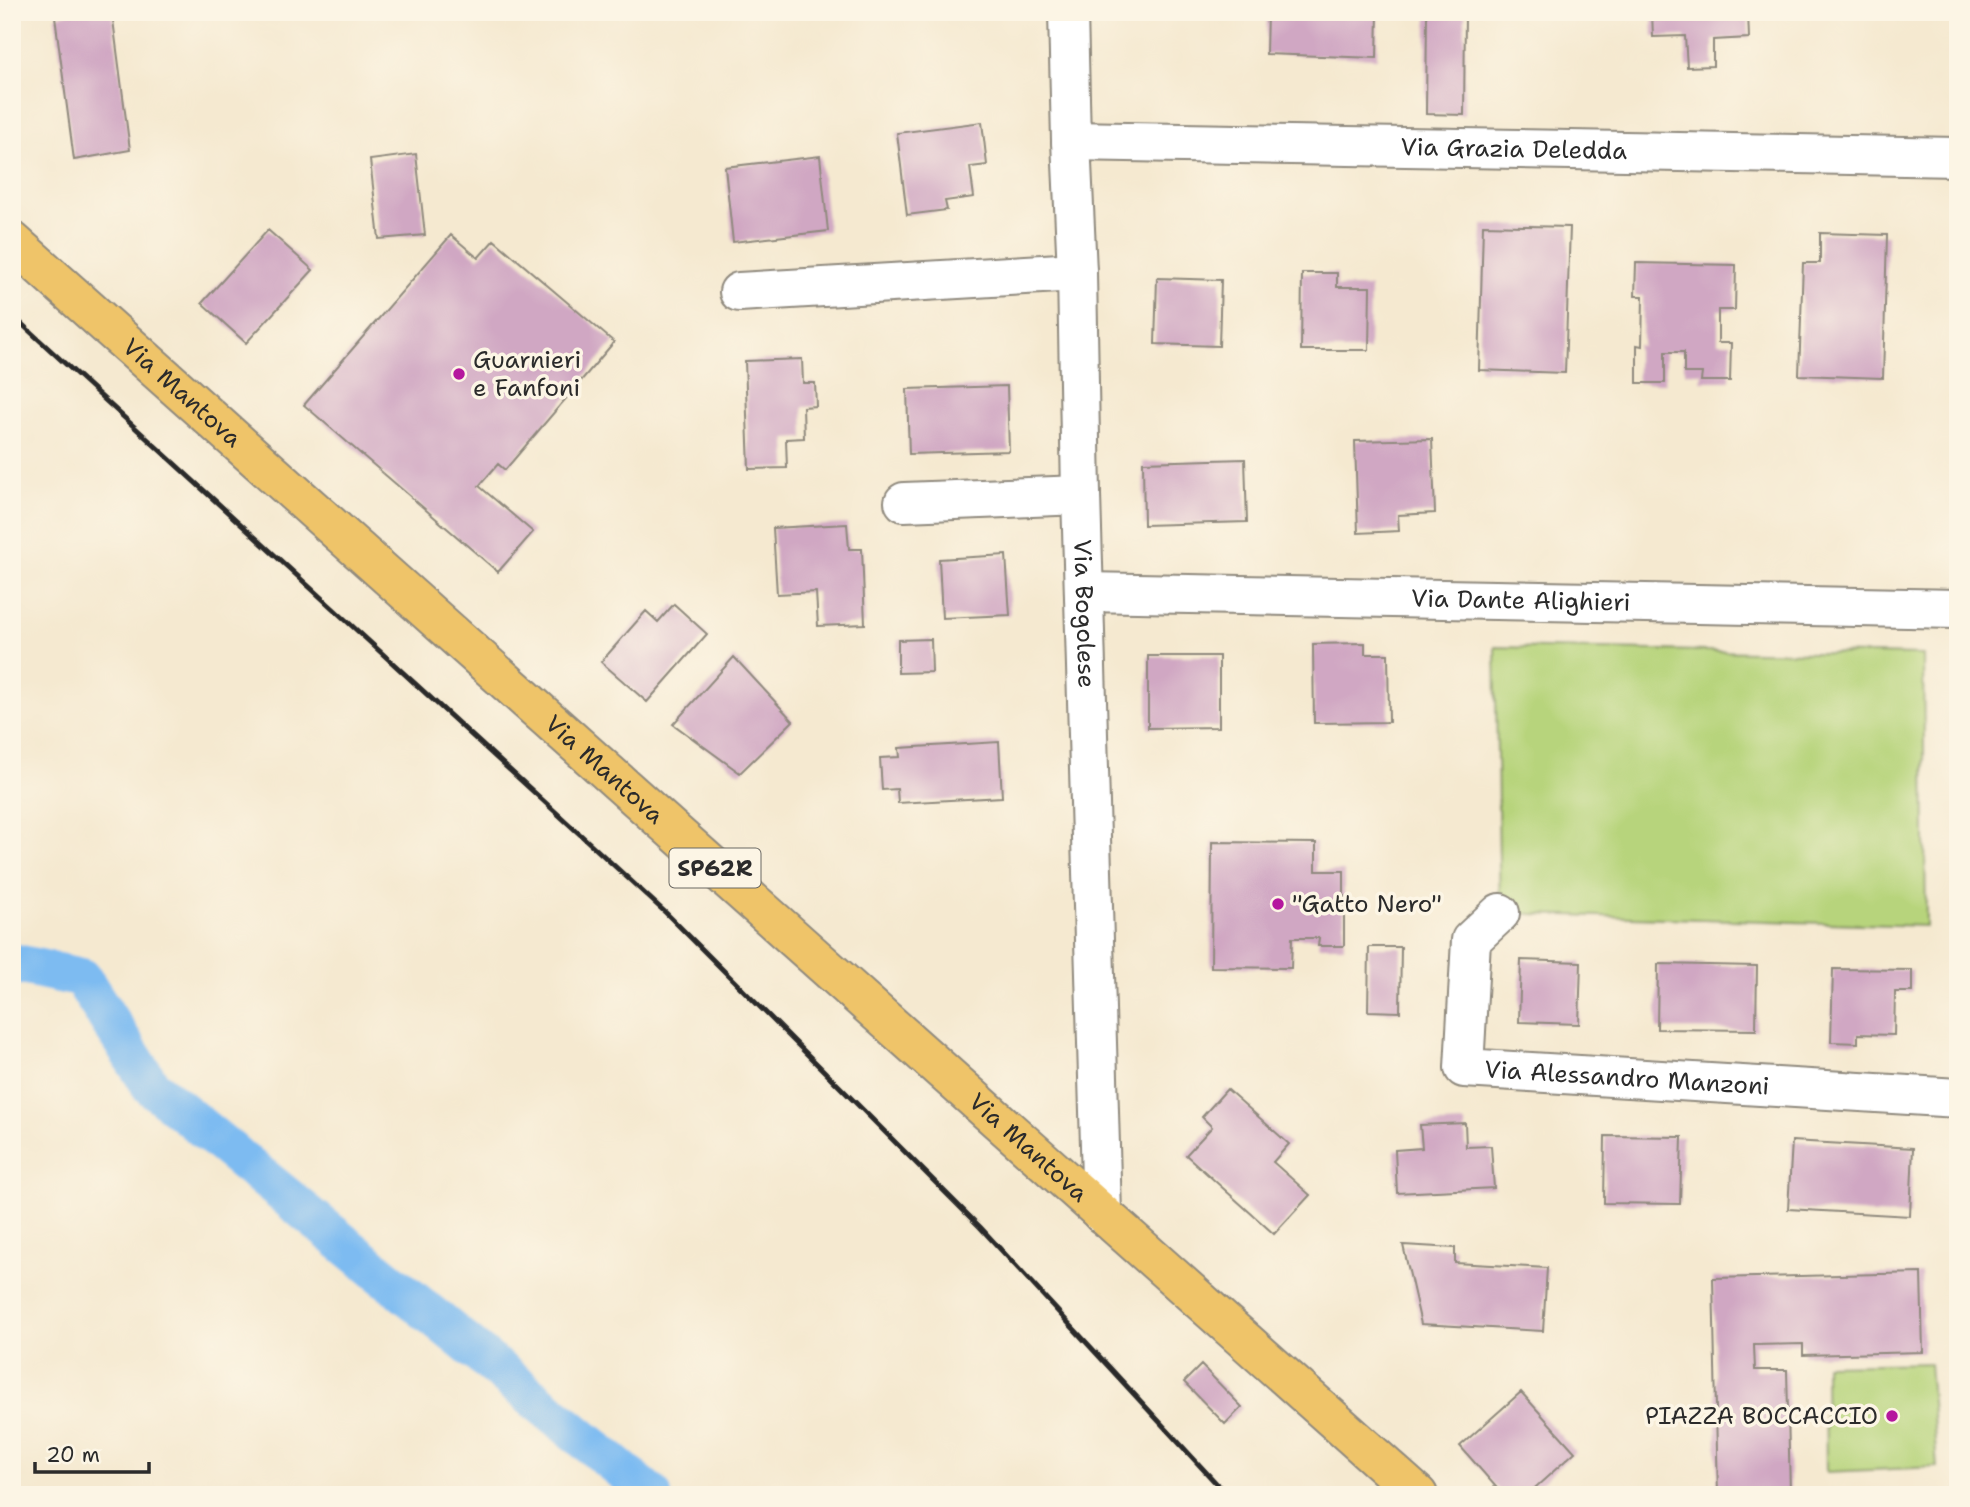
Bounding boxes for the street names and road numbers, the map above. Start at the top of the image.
street label: Via Grazia Deledda [1400,131,1627,167]
street label: Via Mantova [116,331,249,454]
street label: Via Bogolese [1066,539,1103,689]
street label: Via Dante Alighieri [1411,582,1631,619]
street label: Via Mantova [538,708,671,831]
road number: SP62R [670,848,760,888]
street label: Via Alessandro Manzoni [1483,1053,1770,1103]
street label: Via Mantova [962,1086,1095,1209]

